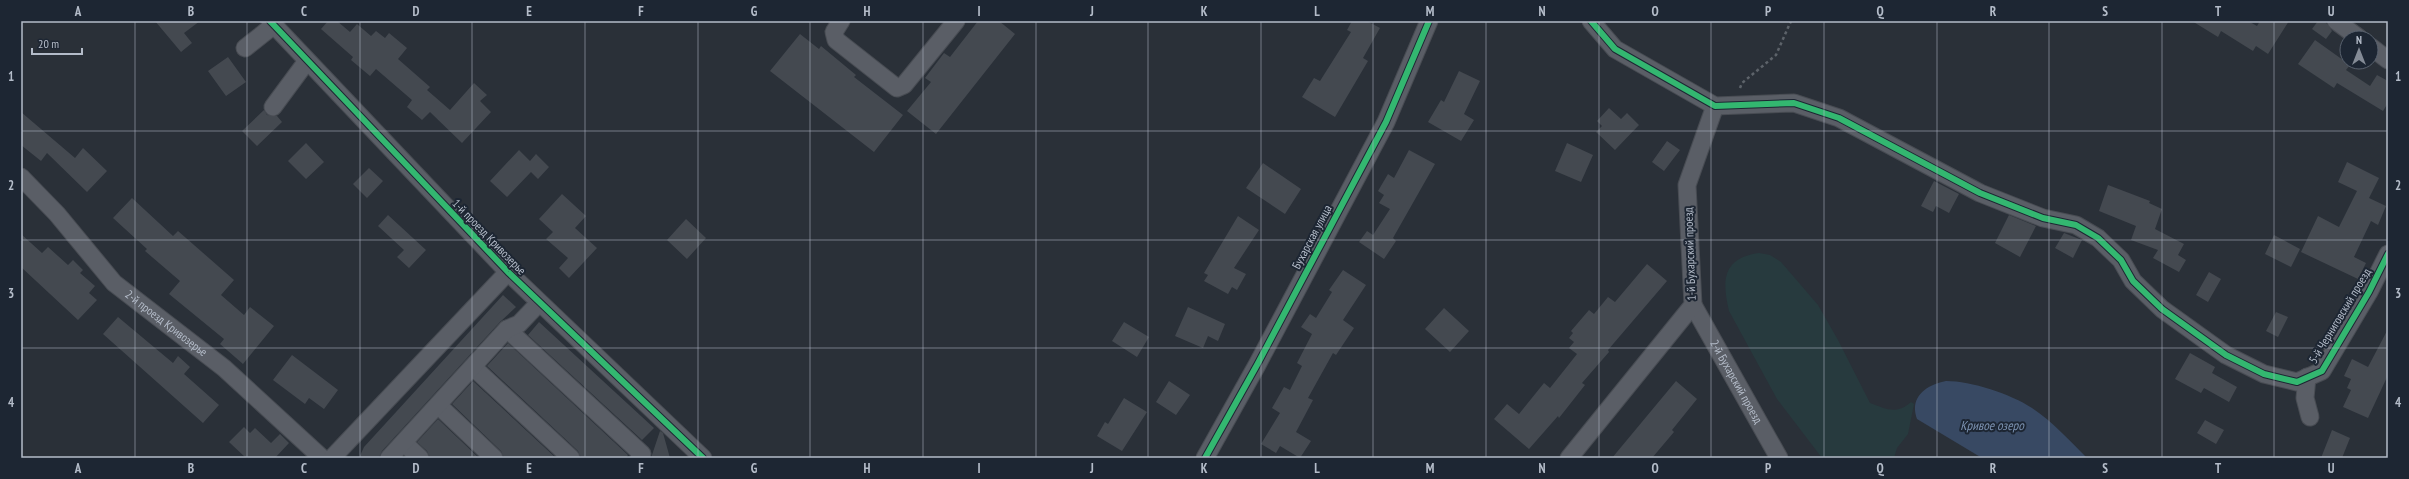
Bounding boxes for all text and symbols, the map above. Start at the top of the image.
text: A [74,3,82,20]
text: B [188,3,194,20]
text: C [301,3,307,20]
text: D [413,3,420,20]
text: E [526,3,532,20]
text: F [638,3,644,20]
text: G [751,3,758,20]
text: H [864,3,871,20]
text: I [977,3,981,20]
text: J [1089,3,1094,20]
text: K [1201,3,1208,20]
text: L [1314,3,1320,20]
text: M [1426,3,1435,20]
text: N [1538,3,1546,20]
text: O [1651,3,1659,20]
text: P [1765,3,1771,20]
text: Q [1876,3,1884,20]
text: R [1990,3,1997,20]
text: S [2102,3,2108,20]
text: T [2215,3,2222,20]
text: U [2328,3,2335,20]
scale bar [32,30,82,56]
north arrow [2339,30,2379,70]
text: N [2356,33,2362,47]
text: 20 m [38,36,59,51]
text: 1 [8,68,14,85]
text: 1 [2395,68,2401,85]
text: 2 [8,177,14,194]
text: 2 [2395,177,2401,194]
street label: 1-й проезд Кривозерье [449,196,529,278]
street label: Бухарская улица [1288,202,1335,271]
street label: 1-й Бухарский проезд [1680,206,1699,301]
street label: 5-й Черниговский проезд [2305,265,2374,366]
text: 3 [8,285,14,302]
text: 3 [2395,285,2401,302]
street label: 2-й проезд Кривозерье [122,286,210,359]
street label: 2-й Бухарский проезд [1707,337,1766,427]
text: 4 [8,394,15,411]
text: 4 [2395,394,2402,411]
water label: Кривое озеро [1960,417,2025,434]
text: A [74,460,82,477]
text: B [188,460,194,477]
text: C [301,460,307,477]
text: D [413,460,420,477]
text: E [526,460,532,477]
text: F [638,460,644,477]
text: G [751,460,758,477]
text: H [864,460,871,477]
text: I [977,460,981,477]
text: J [1089,460,1094,477]
text: K [1201,460,1208,477]
text: L [1314,460,1320,477]
text: M [1426,460,1435,477]
text: N [1538,460,1546,477]
text: O [1651,460,1659,477]
text: P [1765,460,1771,477]
text: Q [1876,460,1884,477]
text: R [1990,460,1997,477]
text: S [2102,460,2108,477]
text: T [2215,460,2222,477]
text: U [2328,460,2335,477]

